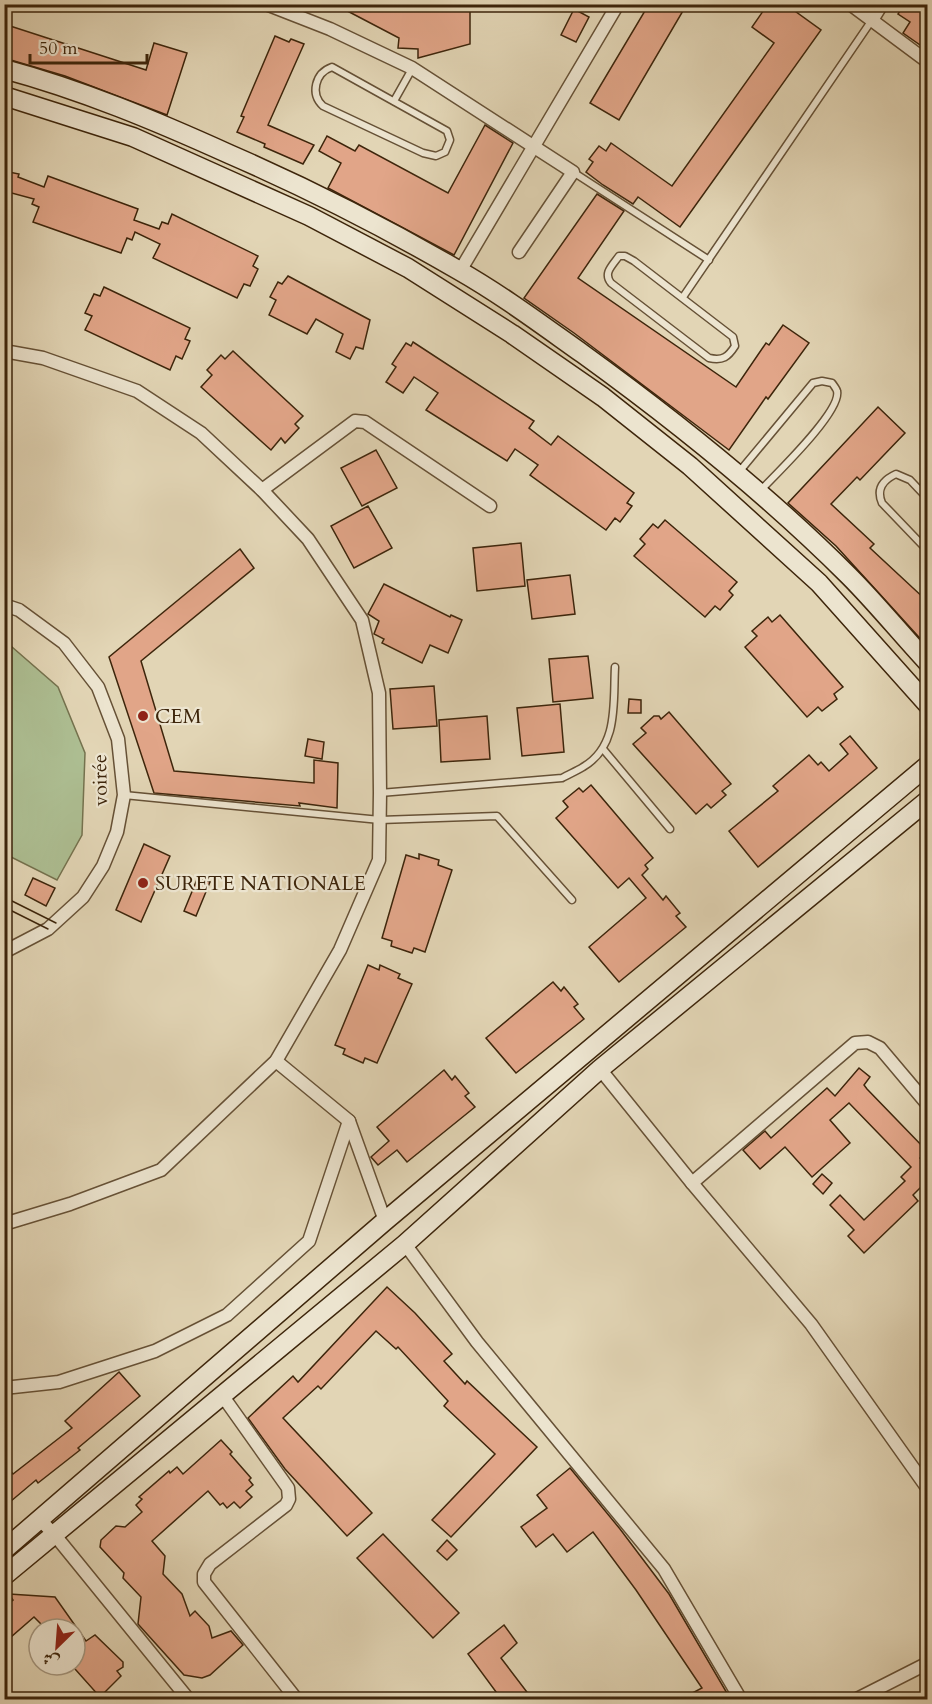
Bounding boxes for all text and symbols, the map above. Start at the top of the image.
scale bar [30,27,147,65]
text: 50 m [39,36,78,61]
place label: CEM [155,703,202,730]
marker: CEM [136,709,150,723]
street label: voirée [86,754,114,806]
place label: SURETE NATIONALE [155,870,366,897]
marker: SURETE NATIONALE [136,876,150,890]
north arrow [27,1617,87,1677]
text: ش [39,1646,63,1673]

